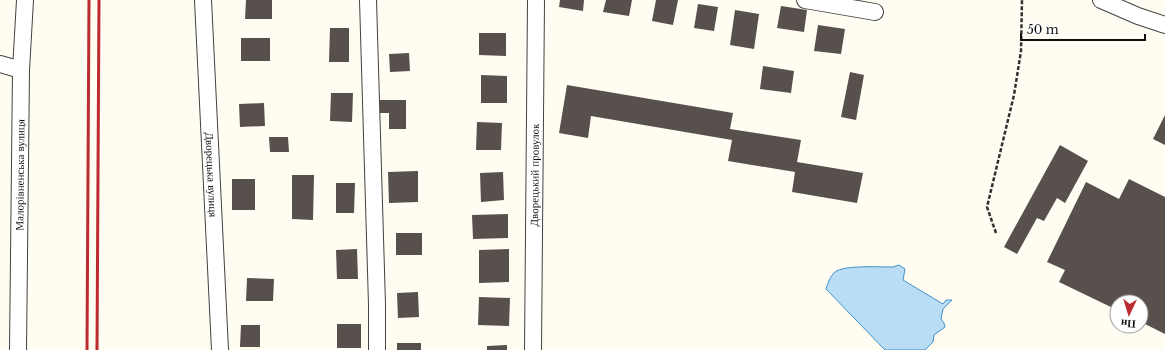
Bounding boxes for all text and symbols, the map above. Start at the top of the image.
scale bar [1021,16,1145,42]
text: 50 m [1027,22,1059,37]
street label: Малорівненська вулиця [12,119,27,231]
street label: Дворецький провулок [527,123,542,227]
street label: Дворецька вулиця [202,132,221,218]
north arrow [1109,294,1149,334]
text: Пн [1120,316,1136,331]

